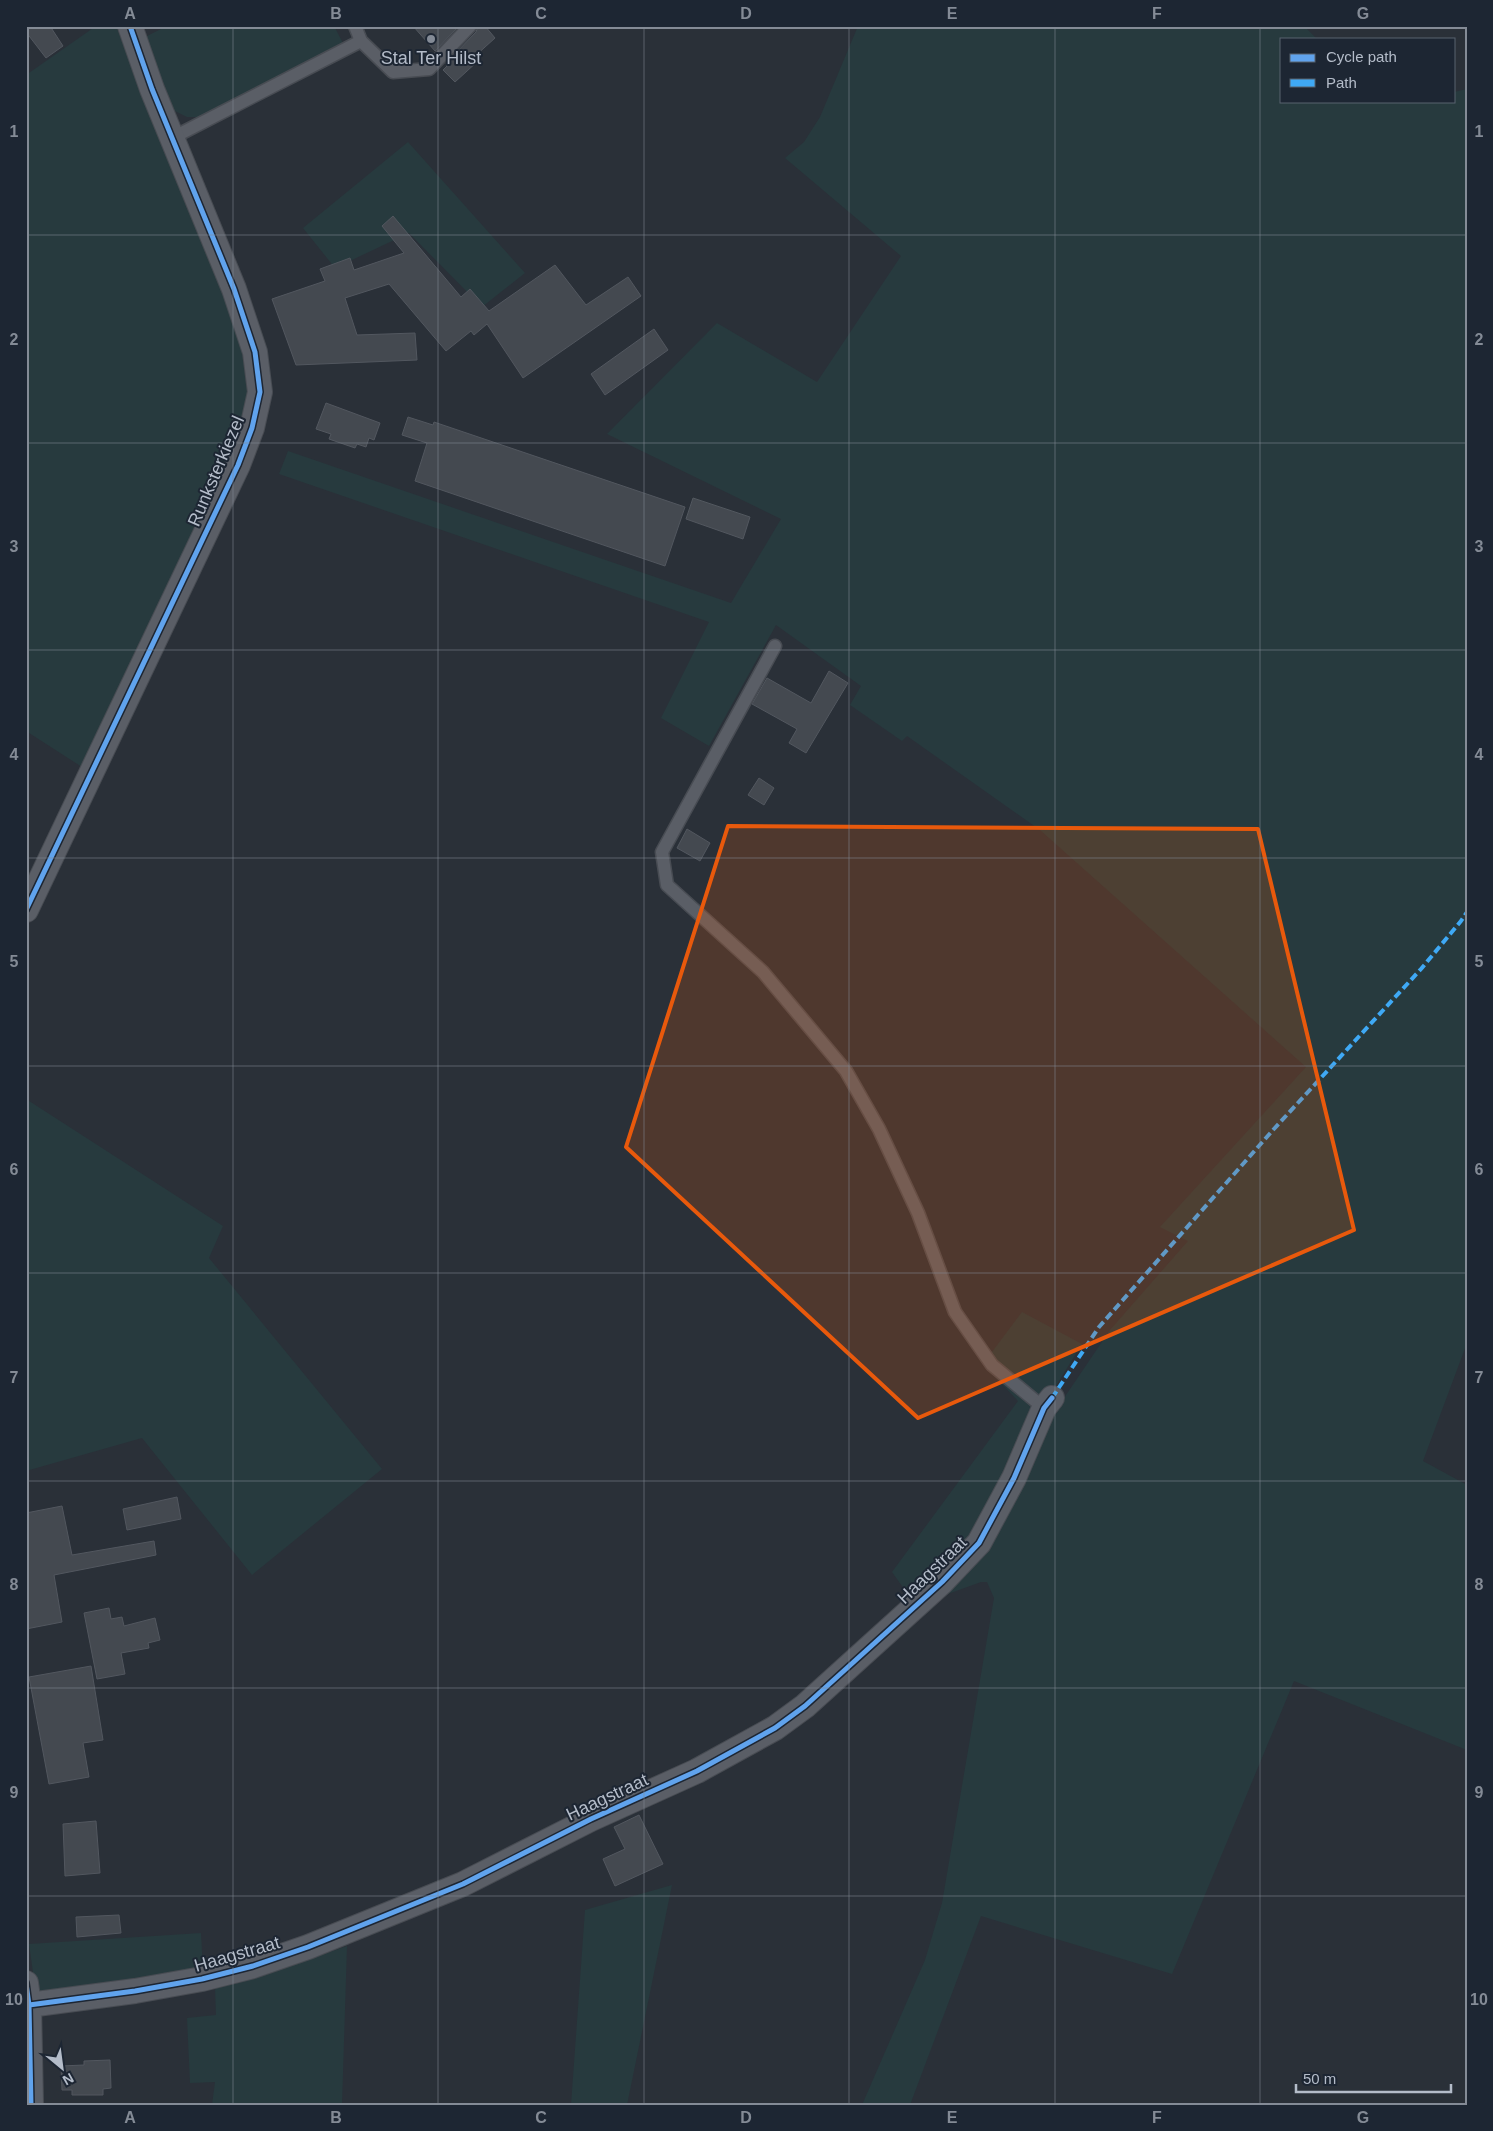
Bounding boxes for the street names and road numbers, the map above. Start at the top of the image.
street label: Runksterkiezel [184,413,248,529]
street label: Haagstraat [893,1532,971,1608]
street label: Haagstraat [563,1769,651,1825]
street label: Haagstraat [192,1932,282,1976]

